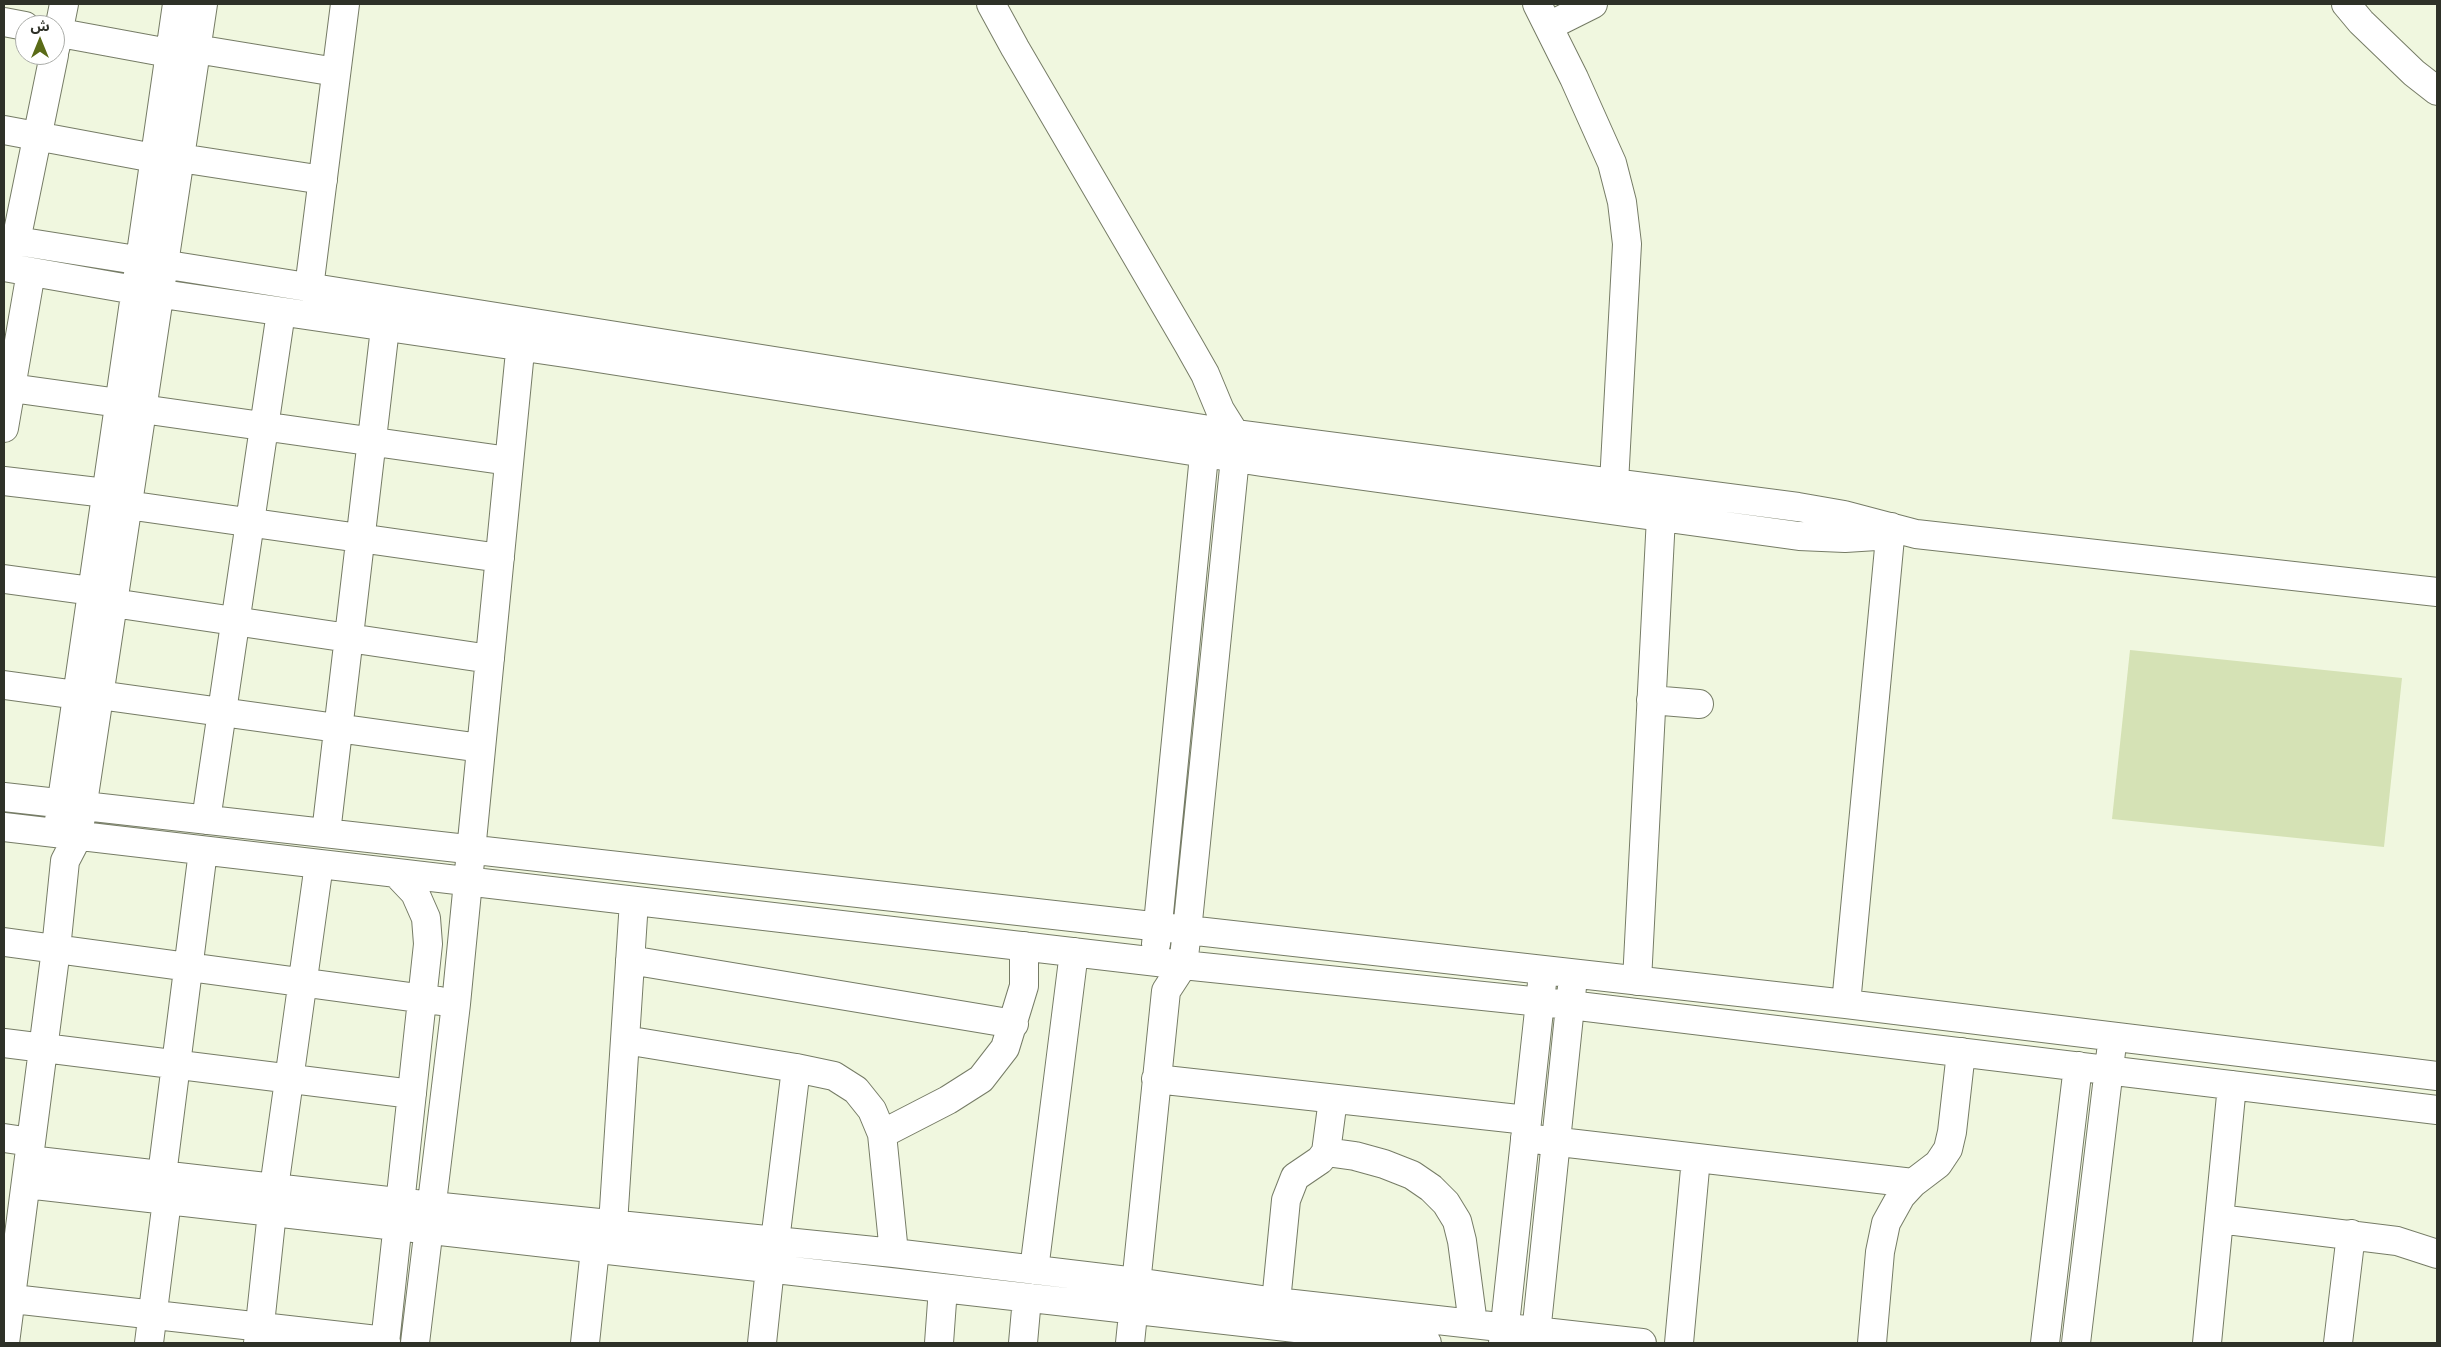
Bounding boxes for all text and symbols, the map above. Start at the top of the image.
north arrow [15,15,65,65]
text: ش [30,16,50,35]

